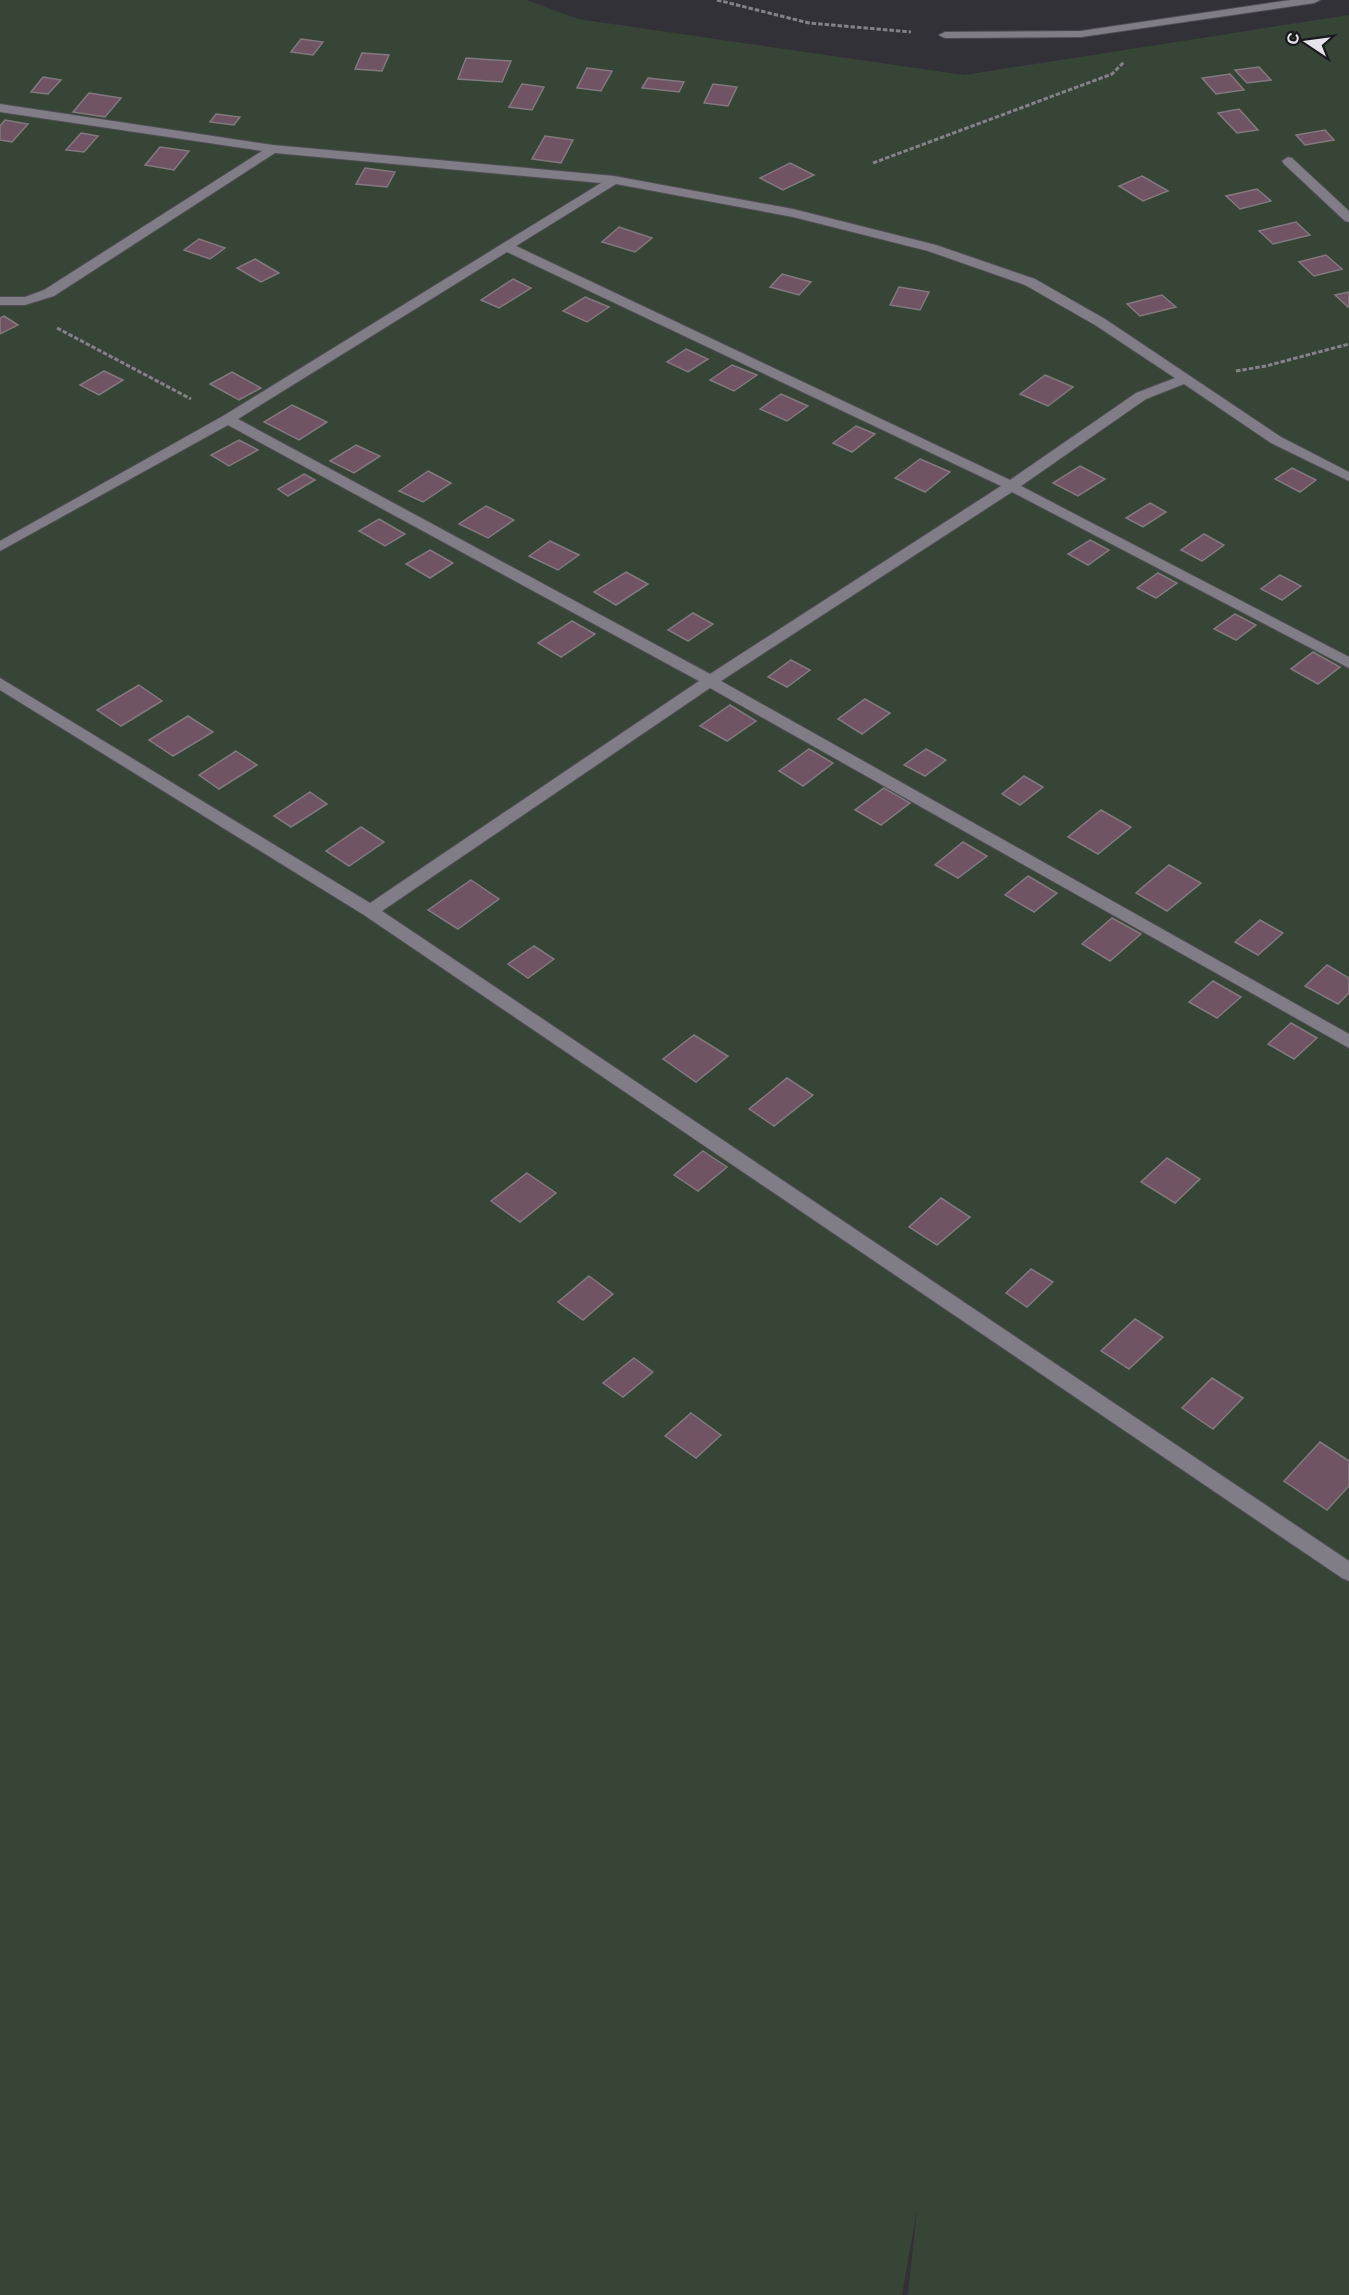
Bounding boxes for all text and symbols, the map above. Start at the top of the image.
north arrow [1277,12,1337,72]
text: С [1282,31,1304,47]

